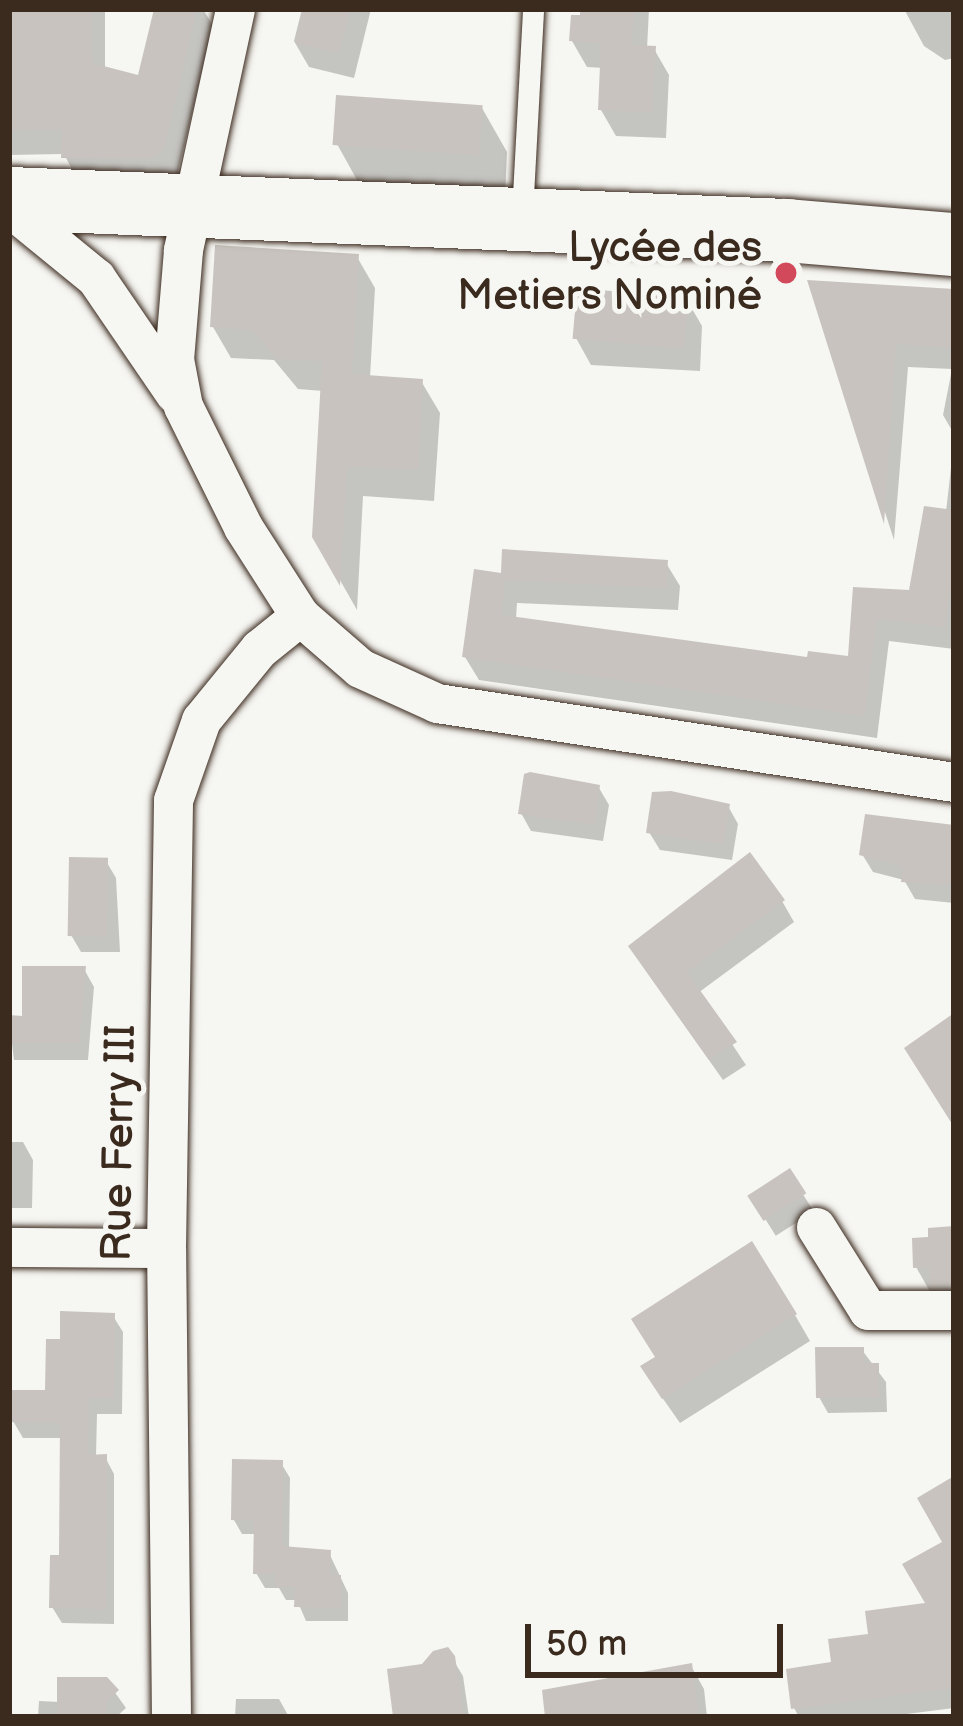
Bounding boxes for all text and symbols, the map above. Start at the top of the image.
place label: Lycée des Metiers Nominé [457,224,762,322]
marker: Lycée des Metiers Nominé [773,260,799,286]
street label: Rue Ferry III [93,1023,147,1263]
scale bar [531,1600,789,1674]
text: 50 m [546,1623,627,1666]

